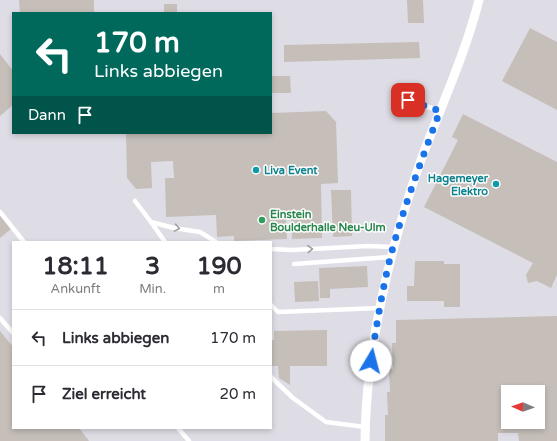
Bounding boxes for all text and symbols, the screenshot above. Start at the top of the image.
text: 170 m [94,26,180,60]
icon: left [28,28,80,80]
text: Links abbiegen [94,60,223,82]
pin [391,83,425,117]
icon: arrive [397,89,419,111]
icon: arrive [74,104,96,126]
text: Dann [28,106,66,124]
place label: Liva Event [264,164,318,177]
marker: Liva Event [251,165,261,175]
place label: Hagemeyer Elektro [428,172,489,198]
marker: Hagemeyer Elektro [491,179,501,189]
place label: Einstein Boulderhalle Neu-Ulm [270,208,386,234]
marker: Einstein Boulderhalle Neu-Ulm [257,215,267,225]
one-way arrow [174,224,180,232]
one-way arrow [307,244,313,253]
text: 18:11 [42,252,109,281]
text: 3 [145,252,160,281]
text: 190 [196,252,242,281]
text: Ankunft [51,281,101,297]
text: Min. [139,281,166,297]
text: m [213,281,225,297]
icon: left [28,327,50,349]
text: Links abbiegen [62,329,169,347]
text: 170 m [210,329,256,347]
position arrow [350,340,392,382]
icon: arrive [28,383,50,405]
text: Ziel erreicht [62,385,146,403]
text: 20 m [219,385,256,403]
north arrow [501,385,545,429]
map controls [501,385,545,429]

